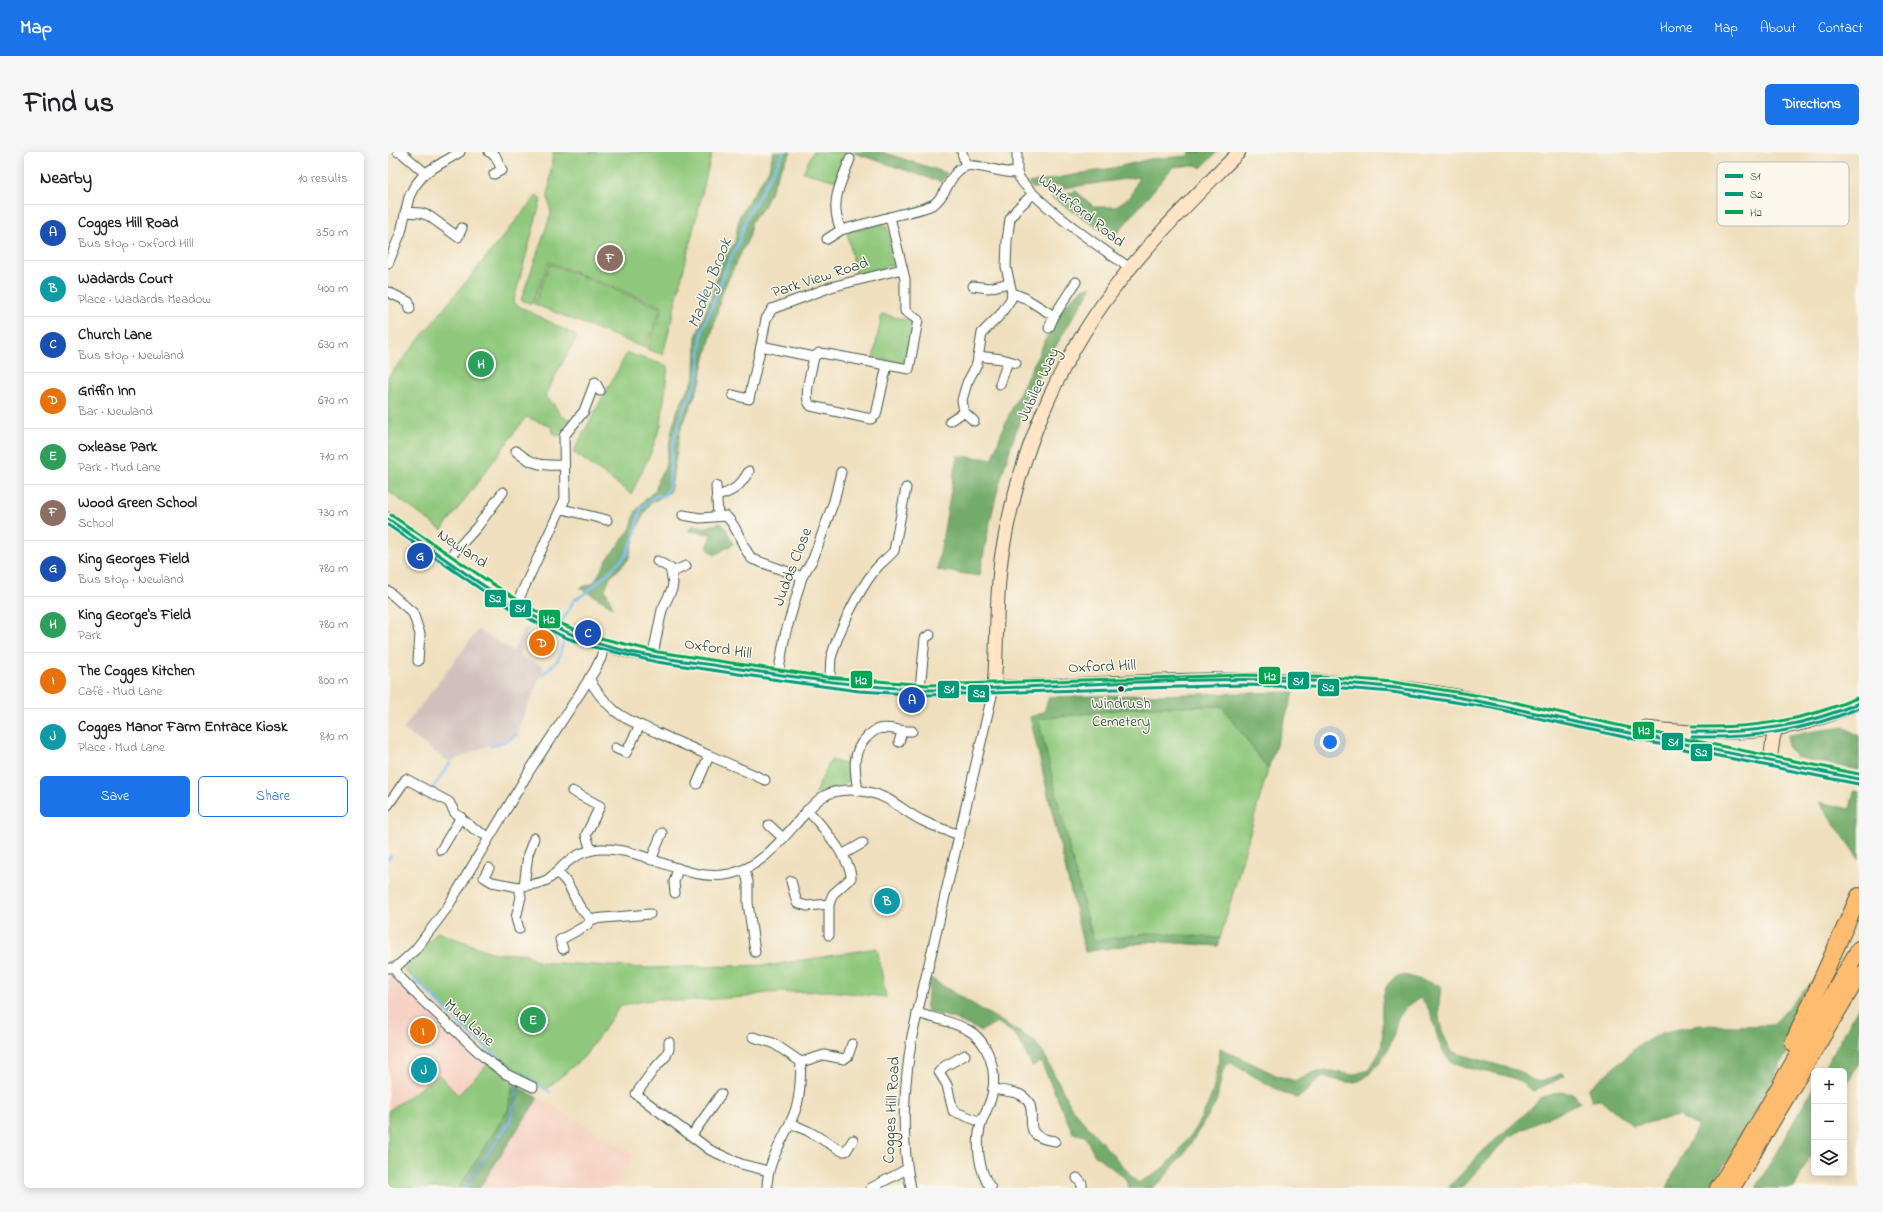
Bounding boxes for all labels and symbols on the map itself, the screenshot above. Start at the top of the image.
legend [1717,162,1849,226]
street label: Waterford Road [1032,168,1130,254]
text: S1 [1750,169,1761,185]
text: S2 [1750,187,1763,203]
text: H2 [1750,205,1762,221]
water label: Madley Brook [681,233,740,332]
pin: F [597,243,623,273]
street label: Park View Road [768,251,872,305]
street label: Jubilee Way [1011,344,1067,426]
pin: H [468,349,494,379]
street label: Newland [432,523,492,575]
street label: Judds Close [767,524,819,610]
pin: G [407,541,433,571]
line badge: S2 [484,589,507,608]
text: S2 [489,591,502,607]
line badge: S1 [509,599,532,618]
text: S1 [515,601,526,617]
line badge: H2 [538,609,561,629]
text: H2 [543,612,555,628]
pin: C [575,618,601,648]
pin: D [529,628,555,658]
street label: Oxford Hill [683,632,754,666]
street label: Oxford Hill [1068,654,1137,680]
line badge: H2 [1258,666,1281,685]
text: H2 [1264,669,1276,685]
line badge: H2 [850,670,873,689]
line badge: S1 [1287,671,1310,690]
text: H2 [855,673,867,689]
text: S1 [1293,674,1304,690]
line badge: S2 [1317,678,1340,697]
line badge: S1 [937,680,960,699]
text: S2 [1322,680,1335,696]
text: S1 [944,682,955,698]
line badge: S2 [967,684,990,703]
marker: Windrush Cemetery [1116,684,1126,694]
pin: A [899,685,925,715]
text: S2 [973,686,986,702]
place label: Windrush Cemetery [1092,693,1150,734]
line badge: H2 [1632,721,1655,740]
text: H2 [1638,723,1650,739]
your location [1320,732,1340,752]
line badge: S1 [1661,732,1684,751]
text: S1 [1668,735,1679,751]
line badge: S2 [1690,743,1713,762]
text: S2 [1695,745,1708,761]
pin: B [874,886,900,916]
street label: Mud Lane [438,994,500,1053]
pin: E [520,1005,546,1035]
pin: I [410,1016,436,1046]
pin: J [411,1055,437,1085]
street label: Cogges Hill Road [877,1056,907,1164]

